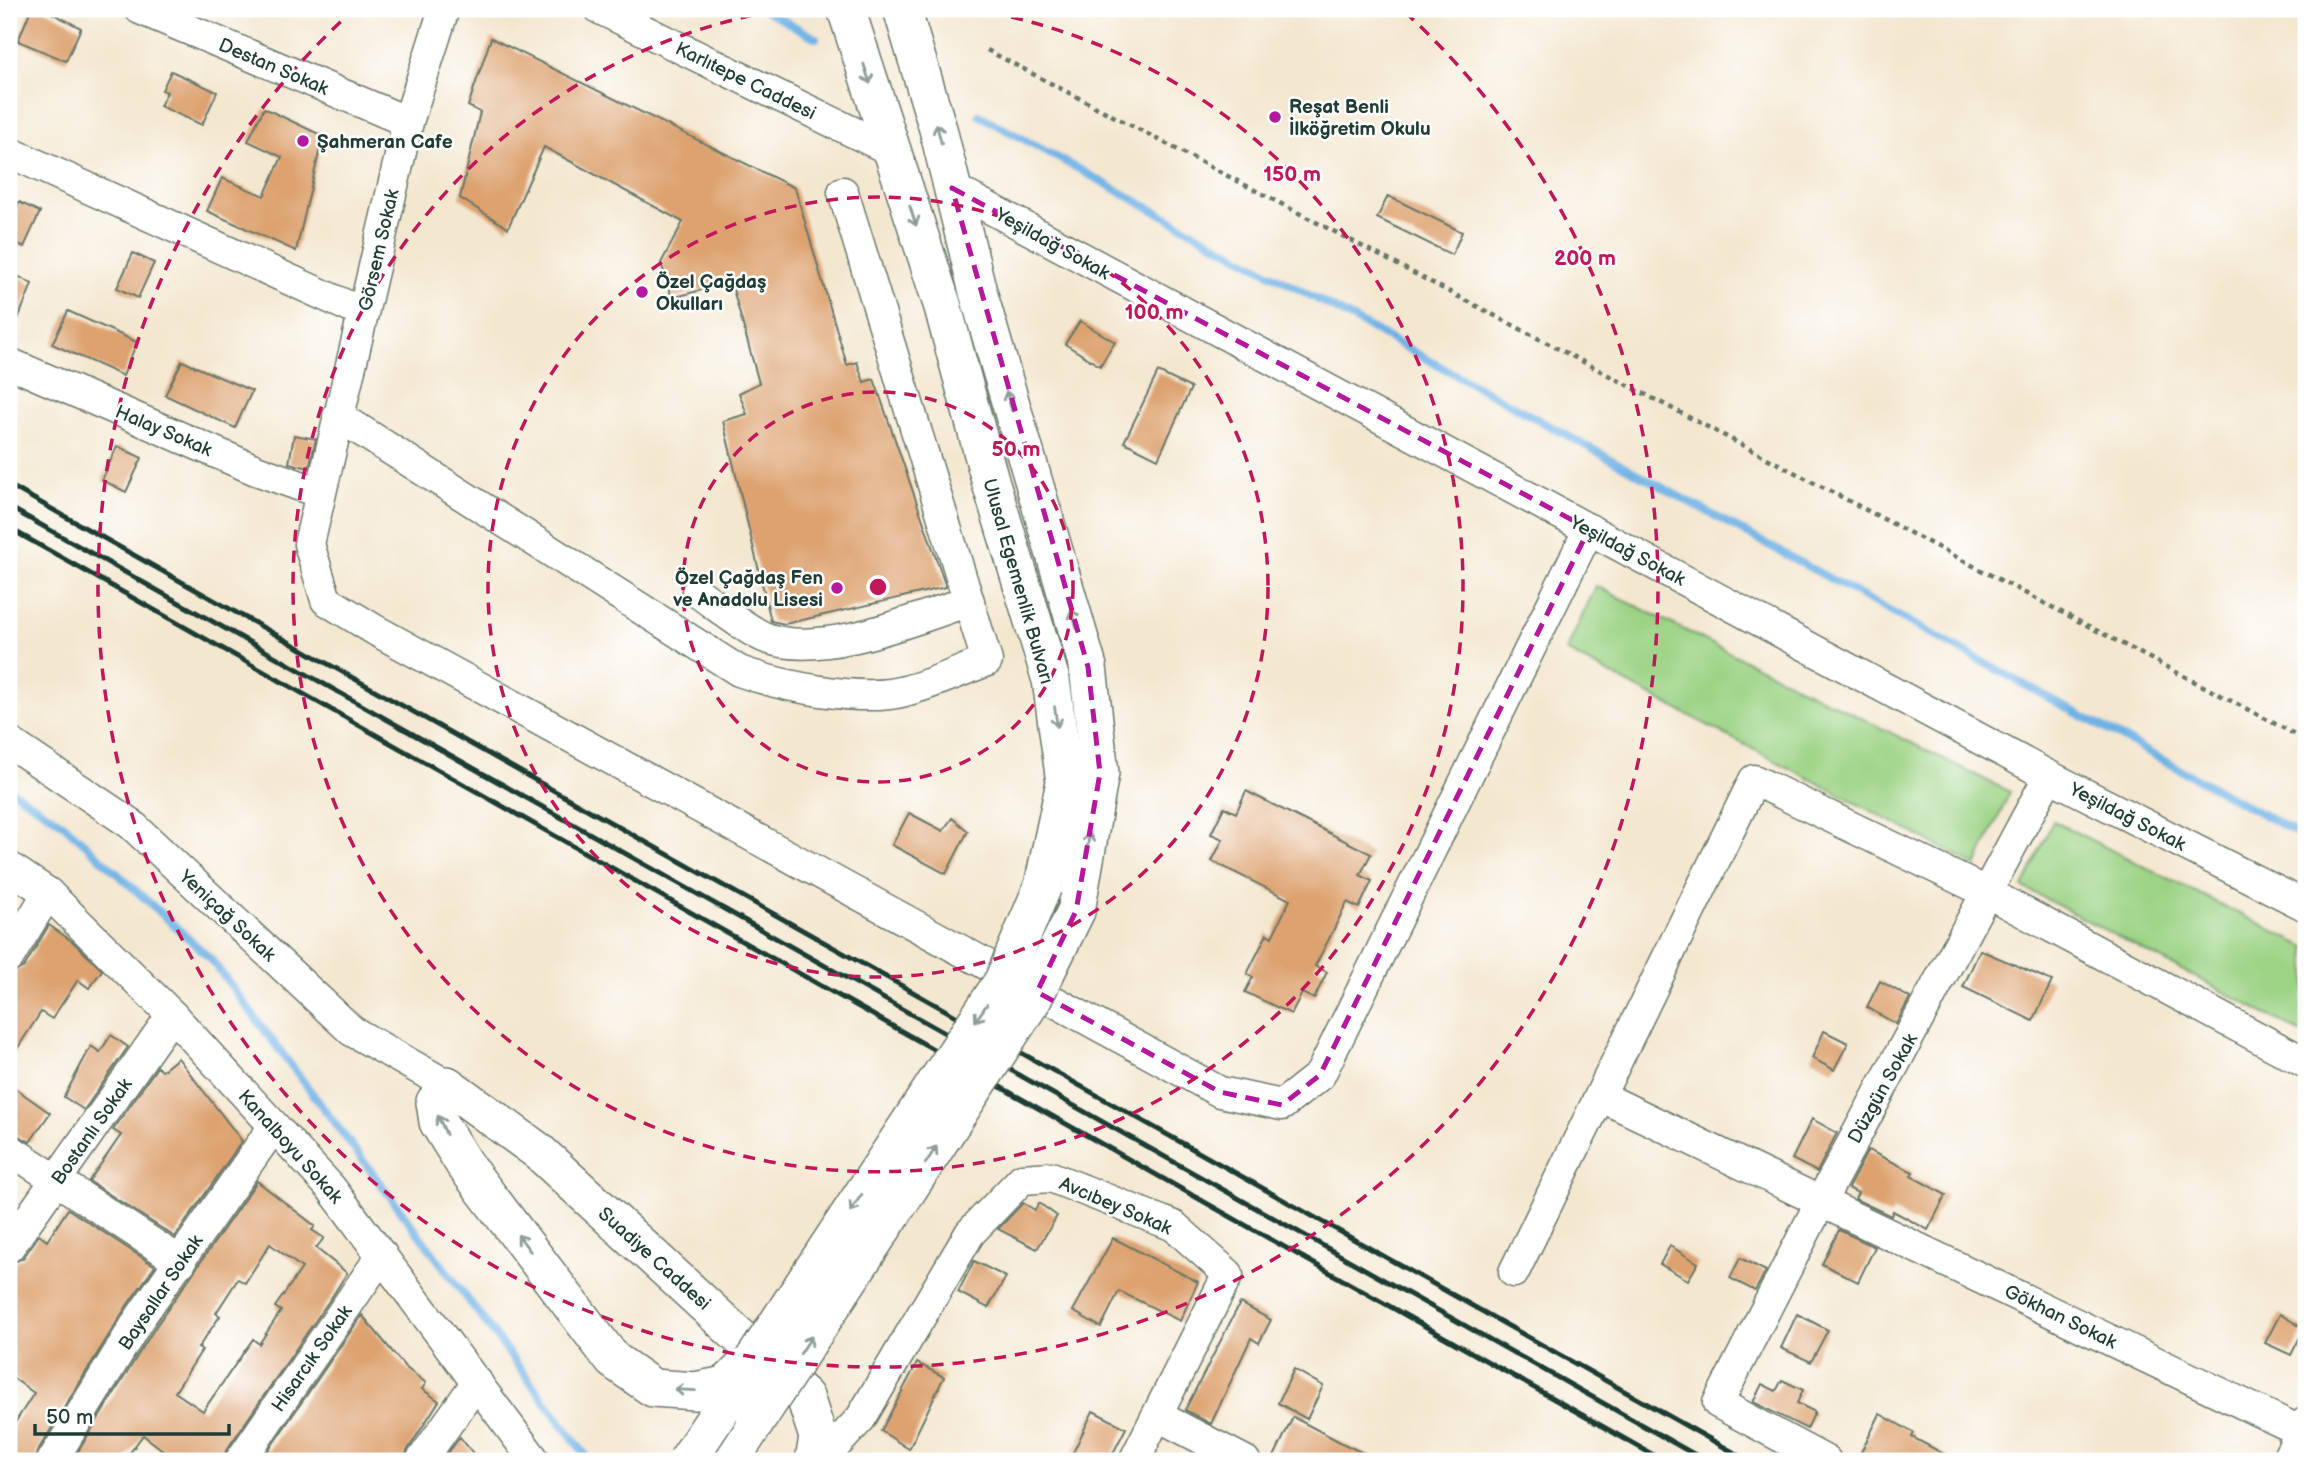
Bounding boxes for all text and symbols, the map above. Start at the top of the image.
street label: Destan Sokak [215,34,332,101]
street label: Karlıtepe Caddesi [671,37,819,125]
one-way arrow [861,62,874,84]
place label: Reşat Benli İlköğretim Okulu [1289,96,1431,141]
marker: Reşat Benli İlköğretim Okulu [1267,109,1283,125]
one-way arrow [932,123,945,146]
place label: Şahmeran Cafe [317,131,453,154]
marker: Şahmeran Cafe [295,133,311,149]
text: 150 m [1263,162,1321,187]
street label: Görsem Sokak [354,187,405,313]
street label: Yeşildağ Sokak [990,203,1114,286]
one-way arrow [908,204,920,226]
text: 200 m [1554,246,1616,271]
place label: Özel Çağdaş Okulları [656,271,766,316]
marker: Özel Çağdaş Okulları [634,284,650,300]
text: 100 m [1125,300,1183,325]
one-way arrow [1002,390,1015,412]
street label: Halay Sokak [112,401,216,462]
text: 50 m [992,437,1040,462]
street label: Ulusal Egemenlik Bulvarı [977,476,1058,687]
street label: Yeşildağ Sokak [1565,511,1690,592]
place label: Özel Çağdaş Fen ve Anadolu Lisesi [672,567,823,612]
centre of rings [866,575,890,599]
marker: Özel Çağdaş Fen ve Anadolu Lisesi [829,580,845,596]
one-way arrow [1066,609,1079,631]
one-way arrow [1050,705,1063,728]
street label: Yeşildağ Sokak [2064,778,2190,857]
one-way arrow [1082,832,1095,855]
street label: Yeniçağ Sokak [173,865,281,967]
one-way arrow [974,1003,988,1023]
street label: Düzgün Sokak [1844,1029,1923,1148]
street label: Bostanlı Sokak [47,1074,138,1190]
street label: Kanalboyu Sokak [233,1085,347,1209]
one-way arrow [434,1115,447,1136]
one-way arrow [925,1146,939,1166]
street label: Avcıbey Sokak [1056,1172,1176,1241]
one-way arrow [848,1193,863,1212]
street label: Suadiye Caddesi [593,1203,715,1316]
street label: Baysallar Sokak [114,1230,209,1355]
one-way arrow [517,1234,532,1253]
street label: Gökhan Sokak [2000,1280,2121,1355]
street label: Hisarcık Sokak [267,1301,358,1417]
one-way arrow [800,1336,814,1356]
one-way arrow [674,1383,697,1396]
scale bar [35,1393,229,1437]
text: 50 m [46,1405,93,1430]

